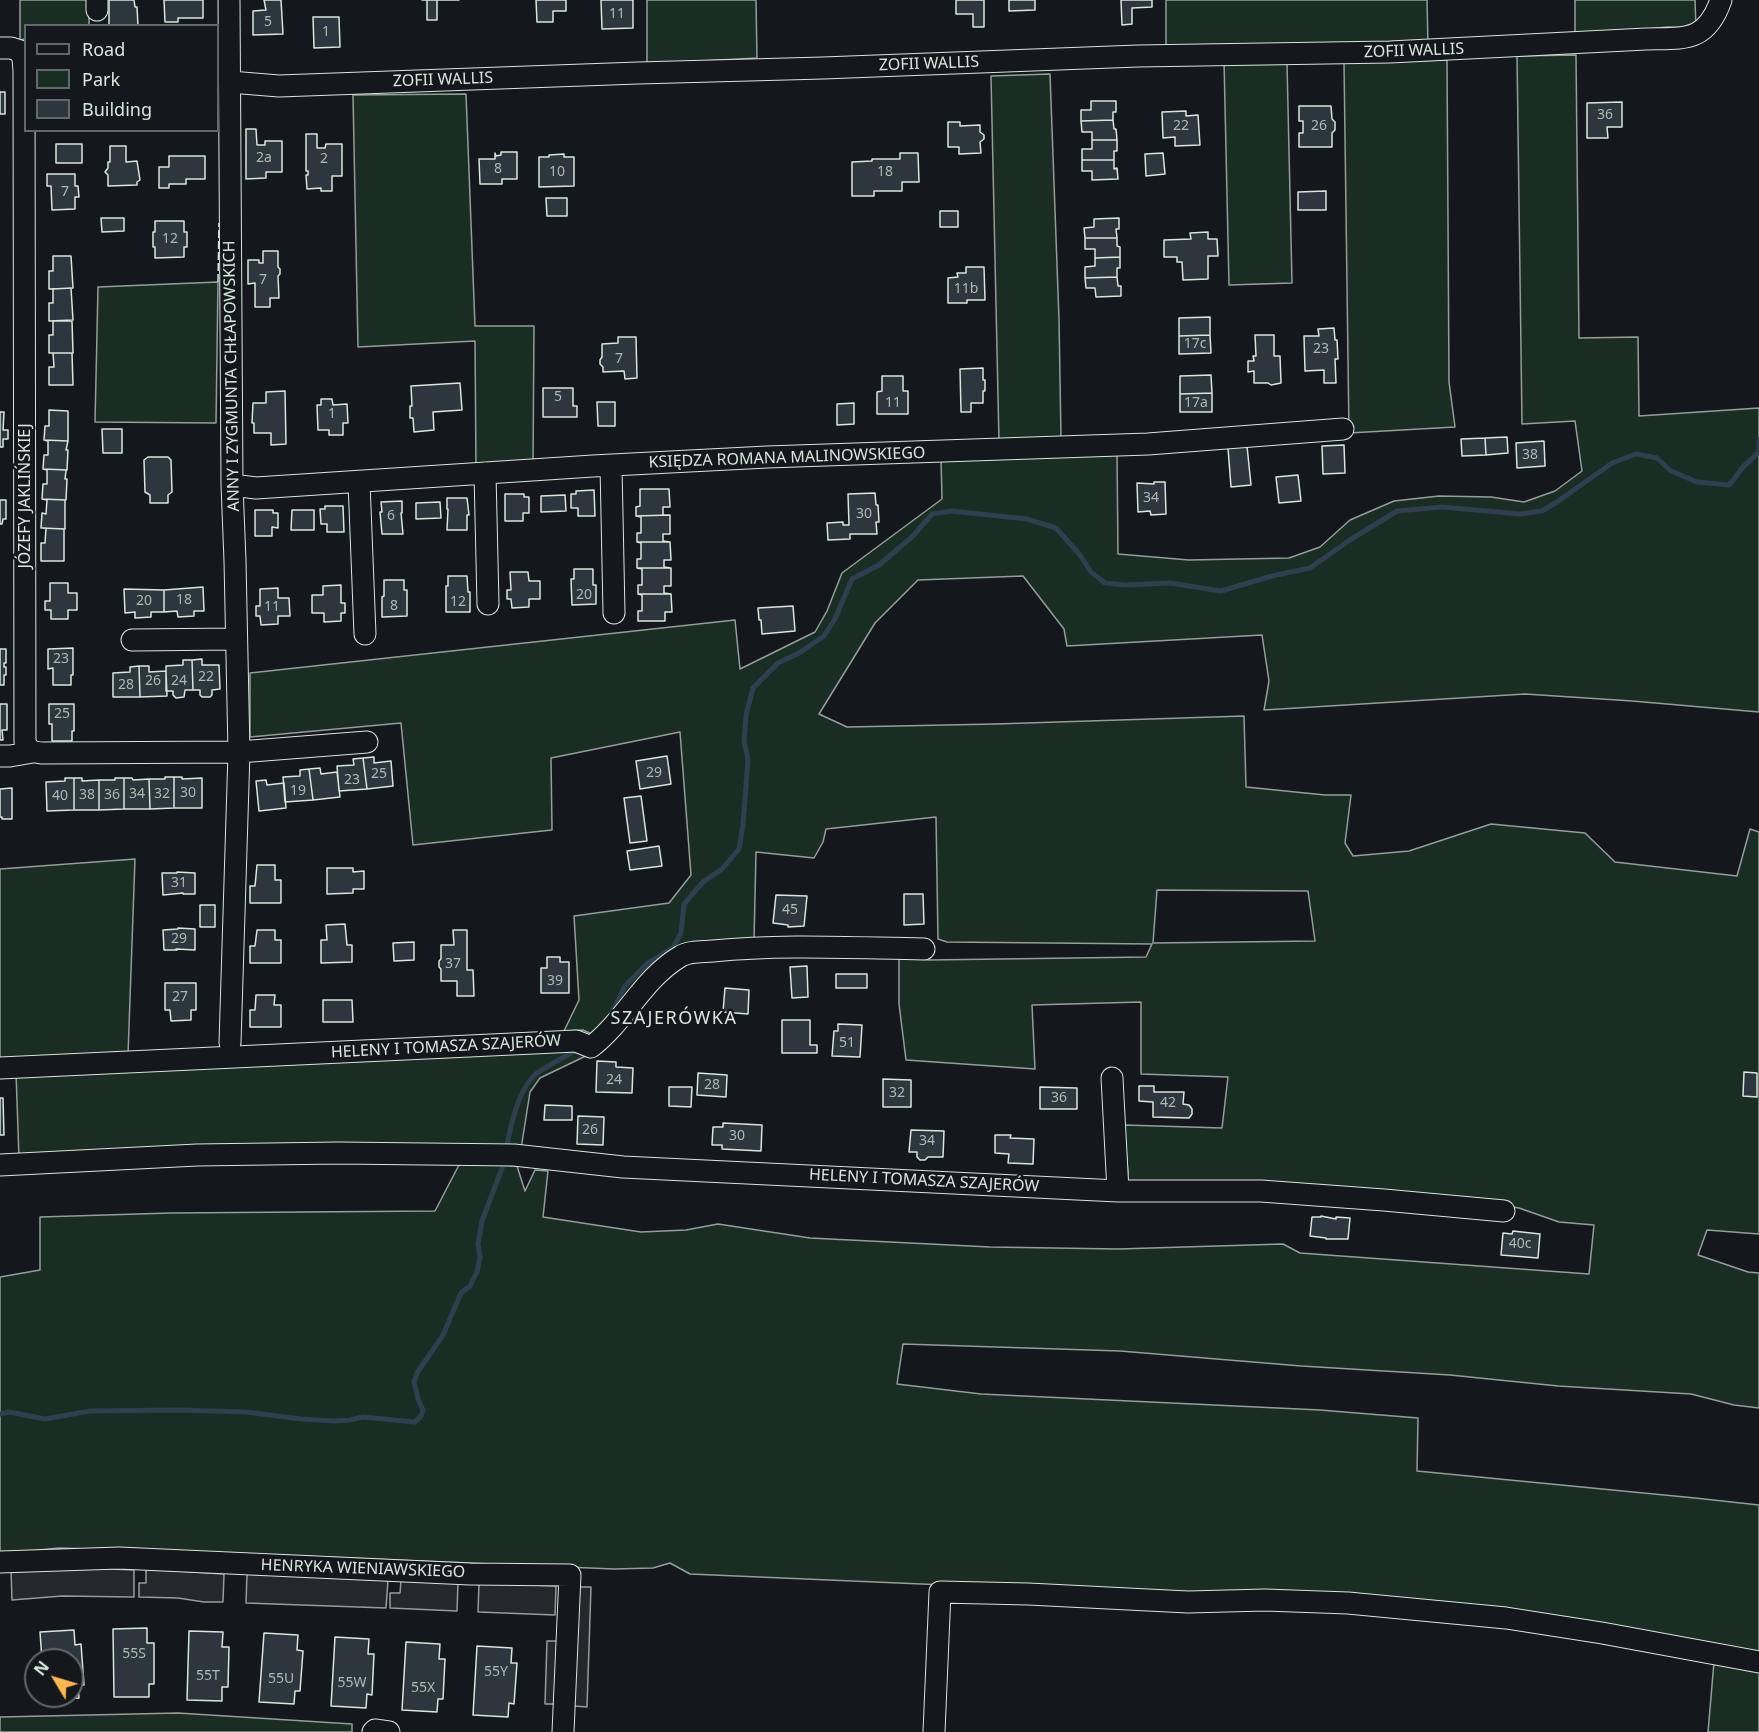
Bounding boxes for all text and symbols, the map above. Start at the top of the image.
house number: 11 [609,6,625,22]
house number: 5 [264,14,272,30]
legend [24,24,219,132]
house number: 1 [322,24,330,40]
text: Road [82,37,125,61]
street label: ZOFII WALLIS [1364,40,1464,62]
street label: ZOFII WALLIS [879,53,979,75]
text: Park [82,67,120,91]
street label: ZOFII WALLIS [393,69,493,91]
text: Building [82,97,152,121]
house number: 36 [1597,107,1613,123]
house number: 22 [1173,118,1189,134]
house number: 26 [1311,118,1327,134]
house number: 2a [256,150,272,166]
house number: 2 [320,151,328,167]
house number: 8 [494,161,502,177]
house number: 10 [549,164,565,180]
house number: 18 [877,164,893,180]
house number: 7 [61,184,69,200]
house number: 12 [162,231,178,247]
street label: ANNY I ZYGMUNTA CHŁAPOWSKICH [220,240,244,512]
house number: 7 [259,272,267,288]
house number: 11b [954,281,978,297]
house number: 17c [1184,336,1206,352]
house number: 23 [1313,341,1329,357]
house number: 7 [615,351,623,367]
house number: 5 [554,389,562,405]
house number: 11 [885,395,901,411]
house number: 17a [1184,395,1208,411]
house number: 1 [328,406,336,422]
street label: JÓZEFY JAKLIŃSKIEJ [15,423,35,569]
street label: KSIĘDZA ROMANA MALINOWSKIEGO [648,444,926,472]
house number: 38 [1522,447,1538,463]
house number: 34 [1143,490,1159,506]
house number: 30 [856,506,872,522]
house number: 6 [387,508,395,524]
house number: 20 [576,587,592,603]
house number: 18 [176,592,192,608]
house number: 20 [136,593,152,609]
house number: 12 [450,594,466,610]
house number: 8 [390,598,398,614]
house number: 11 [264,599,280,615]
house number: 23 [53,651,69,667]
house number: 22 [198,669,214,685]
house number: 26 [145,673,161,689]
house number: 24 [171,673,187,689]
house number: 28 [118,677,134,693]
house number: 25 [54,706,70,722]
house number: 29 [646,765,662,781]
house number: 25 [371,766,387,782]
house number: 23 [344,772,360,788]
house number: 19 [290,783,306,799]
house number: 30 [180,785,196,801]
house number: 34 [129,786,145,802]
house number: 32 [154,786,170,802]
house number: 38 [79,787,95,803]
house number: 36 [104,787,120,803]
house number: 40 [52,788,68,804]
house number: 31 [171,875,187,891]
house number: 45 [782,902,798,918]
house number: 29 [171,931,187,947]
house number: 37 [445,956,461,972]
house number: 39 [547,973,563,989]
house number: 27 [172,989,188,1005]
district label: SZAJERÓWKA [611,1008,737,1030]
street label: HELENY I TOMASZA SZAJERÓW [330,1031,562,1063]
house number: 51 [839,1035,855,1051]
house number: 24 [606,1072,622,1088]
house number: 28 [704,1077,720,1093]
house number: 32 [889,1085,905,1101]
house number: 36 [1051,1090,1067,1106]
house number: 42 [1160,1095,1176,1111]
house number: 26 [582,1122,598,1138]
house number: 30 [729,1128,745,1144]
house number: 34 [919,1133,935,1149]
street label: HELENY I TOMASZA SZAJERÓW [808,1165,1040,1197]
house number: 40c [1509,1236,1531,1252]
street label: HENRYKA WIENIAWSKIEGO [260,1556,466,1582]
house number: 55S [122,1646,146,1662]
north arrow [24,1648,84,1708]
text: N [29,1656,54,1680]
house number: 55Y [484,1664,508,1680]
house number: 55T [196,1668,220,1684]
house number: 55U [268,1671,294,1687]
house number: 55W [337,1675,367,1691]
house number: 55X [411,1680,435,1696]

